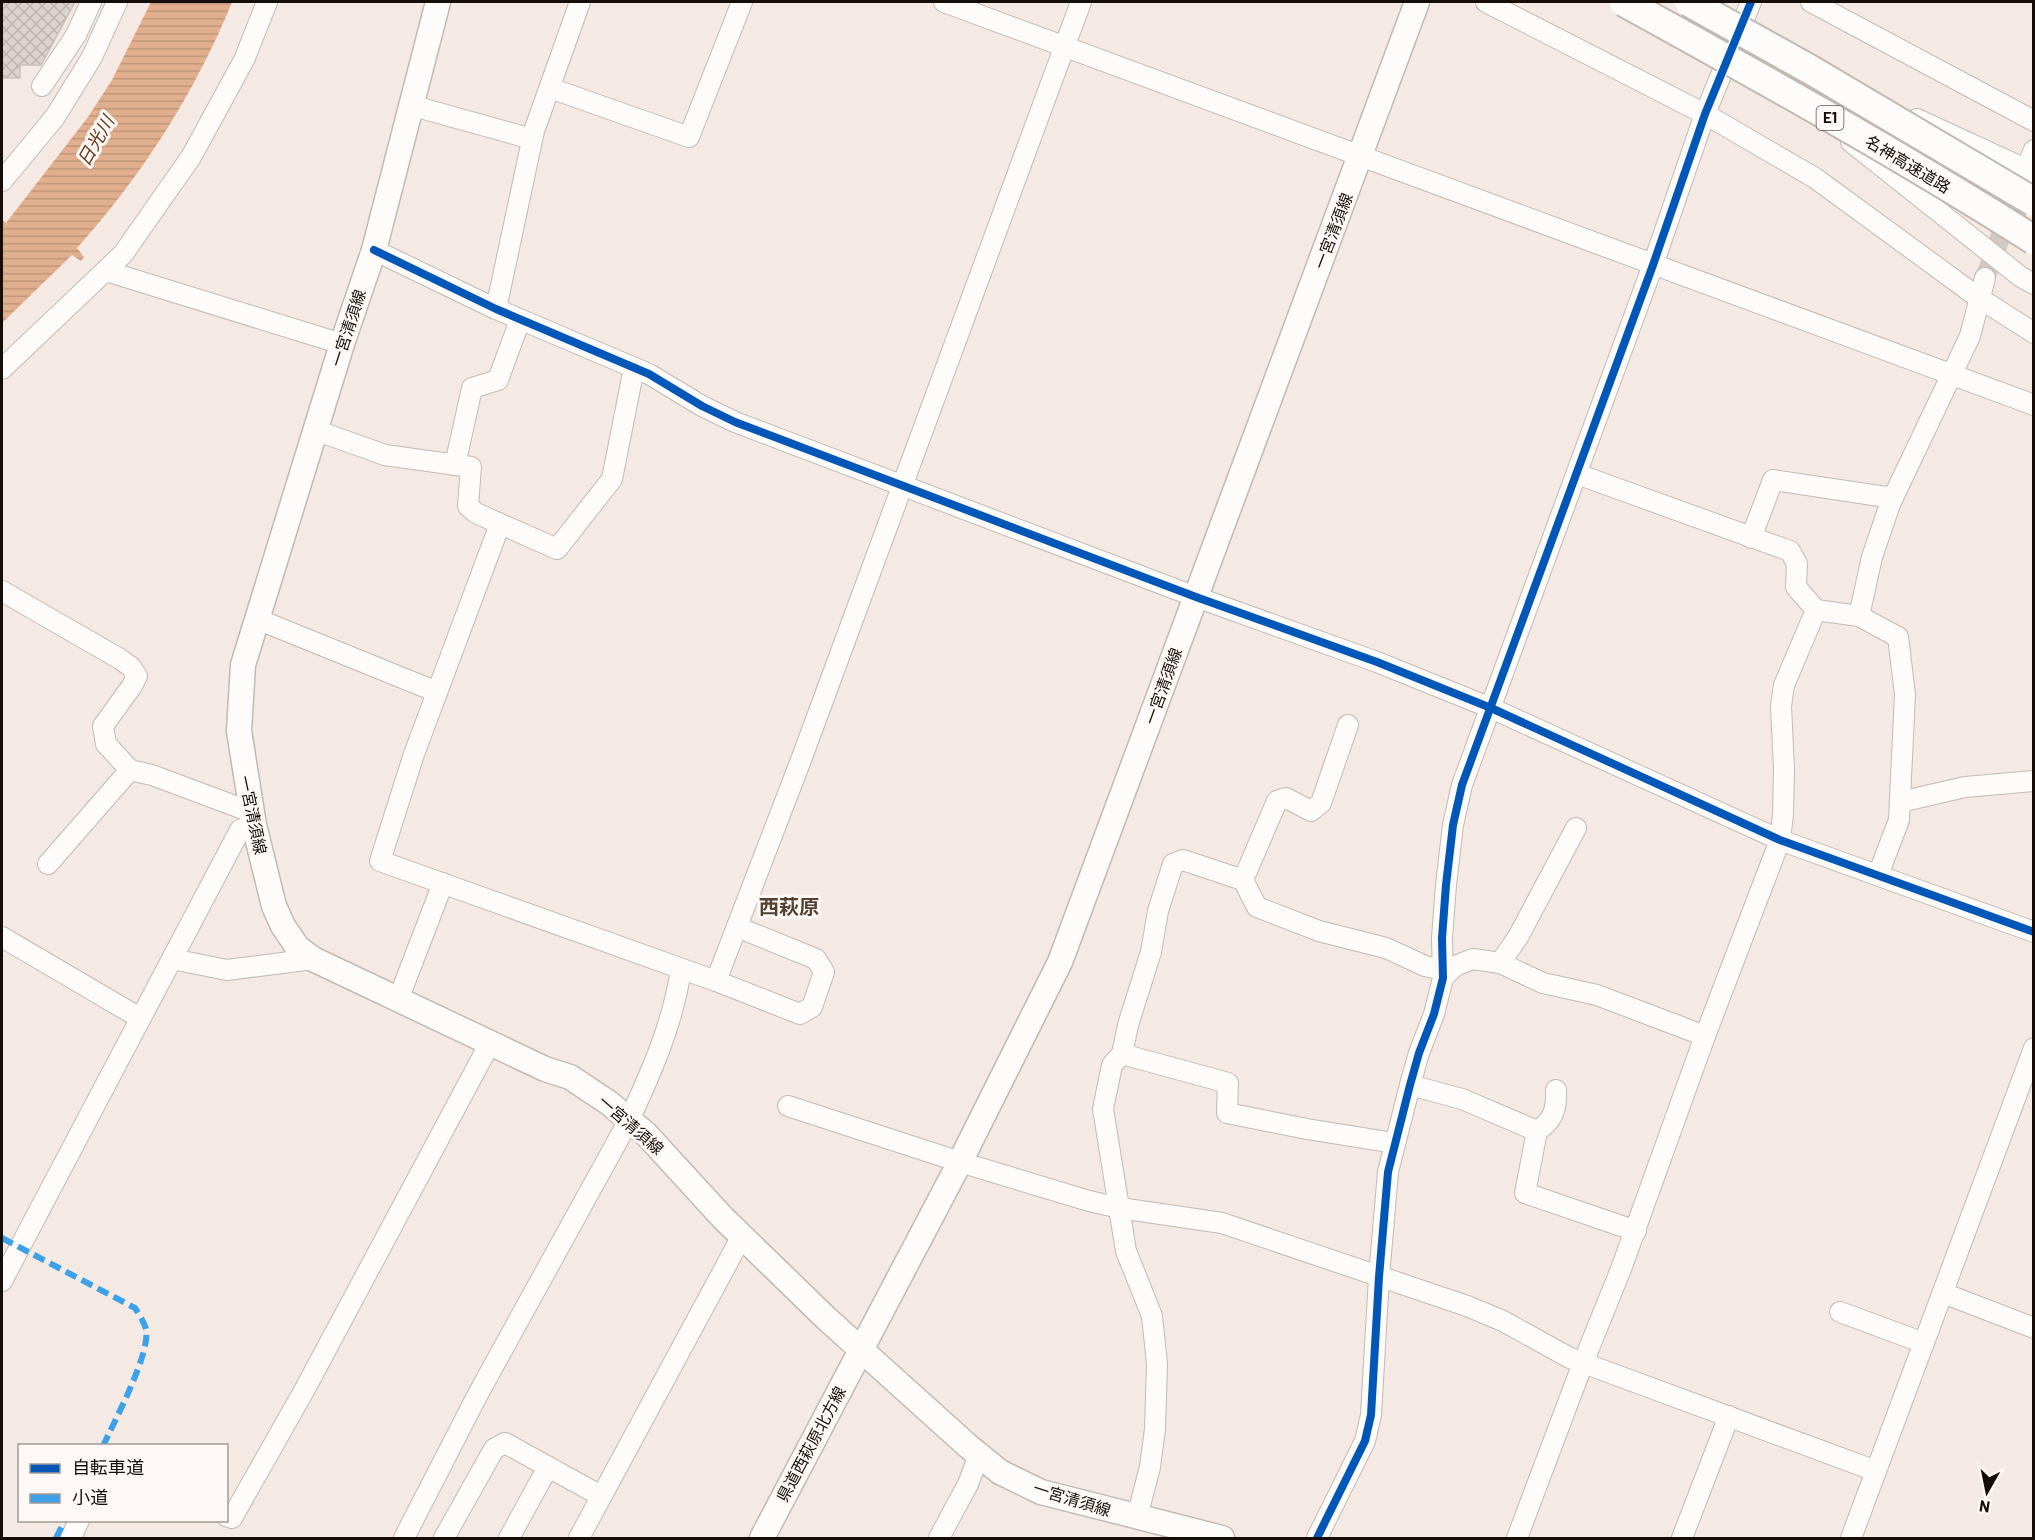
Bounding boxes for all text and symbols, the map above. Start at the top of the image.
road number: E1 [1816,106,1844,130]
water label: 日光川 [72,110,119,169]
street label: 名神高速道路 [1862,131,1954,196]
street label: 一宮清須線 [1309,190,1356,272]
street label: 一宮清須線 [326,287,369,369]
street label: 一宮清須線 [1140,645,1185,727]
street label: 一宮清須線 [236,774,271,856]
district label: 西萩原 [759,894,819,918]
street label: 一宮清須線 [595,1091,668,1158]
street label: 県道西萩原北方線 [772,1383,849,1505]
legend [18,1444,228,1522]
text: 自転車道 [72,1456,144,1478]
north arrow [1957,1462,2017,1522]
street label: 一宮清須線 [1031,1478,1113,1519]
text: 小道 [72,1486,108,1508]
text: N [1978,1497,1991,1518]

